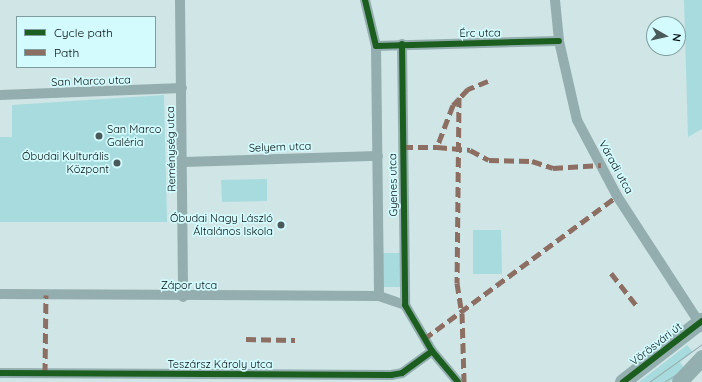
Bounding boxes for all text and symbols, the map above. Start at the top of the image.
legend [16,16,156,68]
north arrow [646,16,686,56]
text: Cycle path [54,25,113,40]
street label: Érc utca [459,26,501,40]
text: N [669,33,684,43]
text: Path [54,45,79,60]
street label: San Marco utca [51,73,131,89]
street label: Reménység utca [164,106,178,192]
place label: San Marco Galéria [107,123,161,149]
marker: San Marco Galéria [94,131,104,141]
street label: Váradi utca [596,138,636,196]
street label: Selyem utca [249,139,311,155]
place label: Óbudai Kulturális Központ [22,150,109,176]
street label: Gyenes utca [386,153,400,217]
marker: Óbudai Kulturális Központ [112,158,122,168]
place label: Óbudai Nagy László Általános Iskola [170,212,273,238]
marker: Óbudai Nagy László Általános Iskola [276,220,286,230]
street label: Zápor utca [161,278,217,292]
street label: Vörösvári út [627,320,685,368]
street label: Teszársz Károly utca [168,357,272,371]

